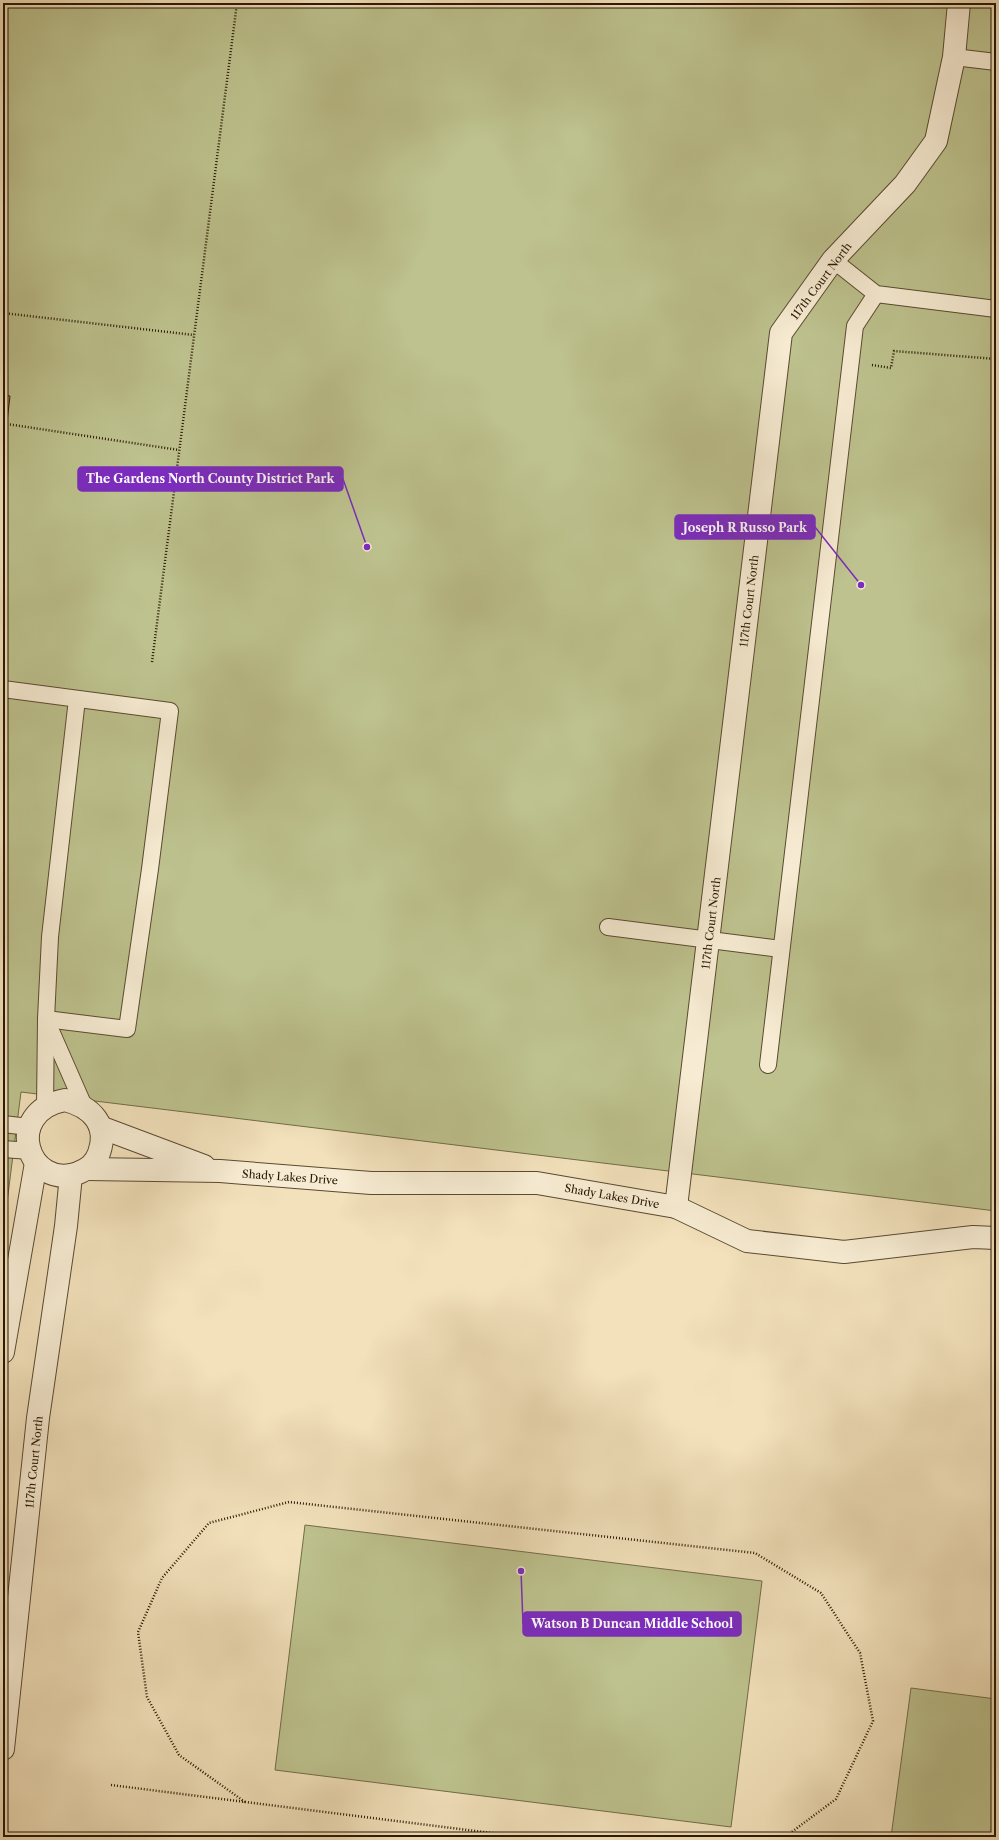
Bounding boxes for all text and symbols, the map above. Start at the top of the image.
street label: 117th Court North [787,240,855,322]
callout: The Gardens North County District Park [78,467,343,491]
text: The Gardens North County District Park [86,471,335,486]
callout: Joseph R Russo Park [675,515,815,539]
text: Joseph R Russo Park [681,520,808,535]
street label: 117th Court North [736,554,762,648]
street label: 117th Court North [698,876,724,970]
street label: Shady Lakes Drive [242,1167,338,1187]
street label: Shady Lakes Drive [564,1181,660,1211]
street label: 117th Court North [22,1415,46,1509]
callout: Watson B Duncan Middle School [523,1612,741,1636]
text: Watson B Duncan Middle School [530,1616,733,1631]

